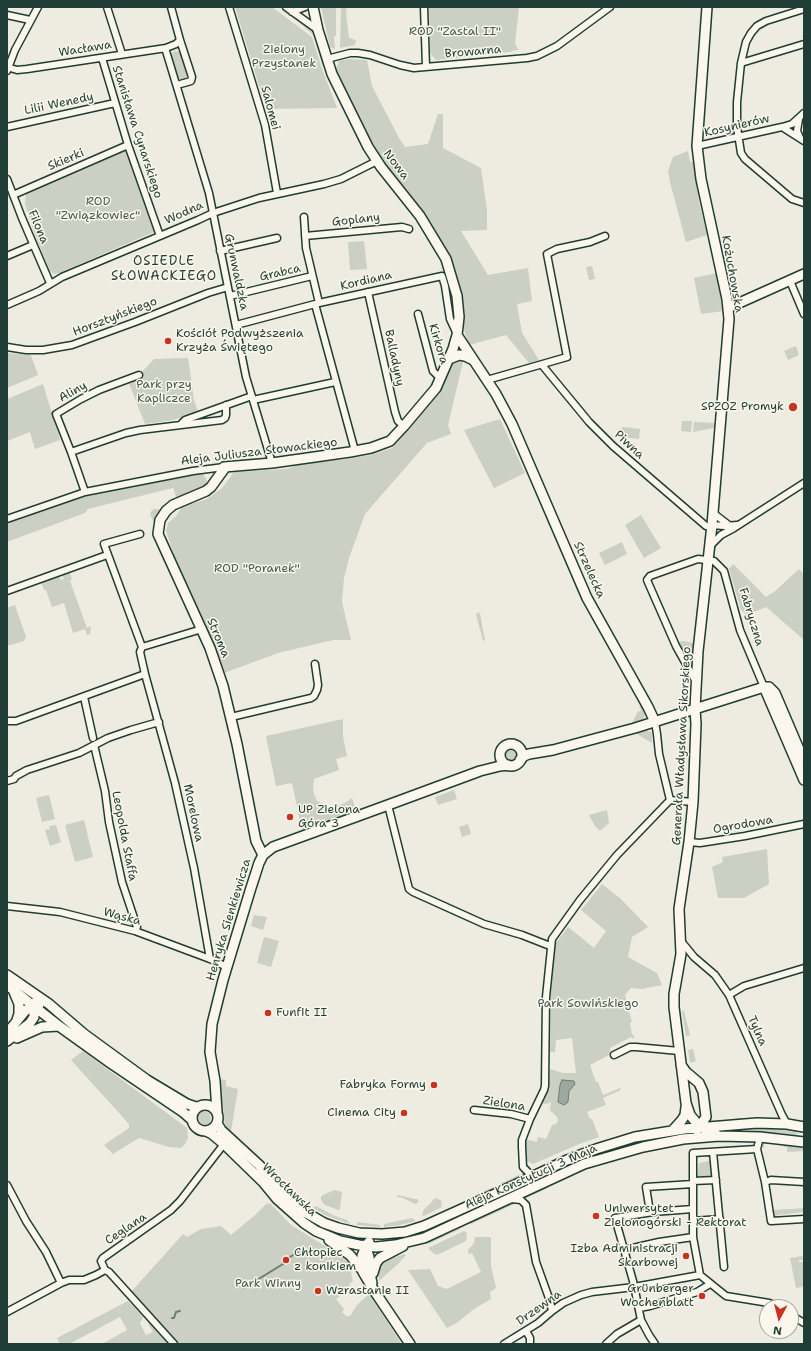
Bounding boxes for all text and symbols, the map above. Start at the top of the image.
park label: ROD "Zastal II" [409,25,501,39]
street label: Wacława [58,38,112,60]
street label: Browarna [444,42,502,62]
park label: Zielony Przystanek [252,43,316,71]
street label: Stanisława Cynarskiego [109,64,165,200]
street label: Salomei [257,84,283,132]
street label: Lilii Wenedy [23,90,95,118]
street label: Kosynierów [703,112,771,140]
street label: Skierki [46,146,86,174]
street label: Nowa [380,147,412,183]
park label: ROD "Związkowiec" [56,195,140,223]
street label: Wodna [162,198,206,228]
street label: Filona [24,208,52,246]
street label: Goplany [331,210,381,230]
street label: Grunwaldzka [221,232,251,312]
street label: Kożuchowska [718,234,746,314]
district label: OSIEDLE SŁOWACKIEGO [111,254,217,285]
street label: Grabca [258,261,302,285]
street label: Kordiana [339,268,393,294]
street label: Horsztyńskiego [71,294,159,340]
street label: Kirkora [425,322,451,366]
place label: Kościół Podwyższenia Krzyża Świętego [176,327,303,355]
street label: Balladyny [381,328,407,388]
marker: Kościół Podwyższenia Krzyża Świętego [163,336,173,346]
park label: Park przy Kapliczce [136,378,192,406]
street label: Aliny [57,379,89,405]
place label: SPZOZ Promyk [701,400,784,414]
marker: SPZOZ Promyk [787,401,799,413]
street label: Piwna [611,428,647,462]
street label: Aleja Juliusza Słowackiego [180,435,338,469]
street label: Strzelecka [570,539,608,601]
park label: ROD "Poranek" [214,562,300,576]
street label: Fabryczna [735,586,767,648]
street label: Stroma [203,616,233,660]
street label: Generała Władysława Sikorskiego [670,646,694,846]
street label: Morelowa [180,783,206,843]
street label: Leopolda Staffa [108,790,140,882]
place label: UP Zielona Góra 3 [298,803,360,831]
marker: UP Zielona Góra 3 [285,812,295,822]
street label: Ogrodowa [712,813,774,837]
street label: Henryka Sienkiewicza [204,857,254,983]
street label: Wąska [102,905,142,929]
park label: Park Sowińskiego [537,997,639,1011]
place label: Funfit II [276,1006,327,1020]
marker: Funfit II [263,1008,273,1018]
street label: Tylna [744,1014,770,1048]
place label: Fabryka Formy [339,1078,426,1092]
marker: Fabryka Formy [429,1080,439,1090]
street label: Zielona [482,1094,526,1114]
place label: Cinema City [327,1106,396,1120]
marker: Cinema City [399,1108,409,1118]
street label: Aleja Konstytucji 3 Maja [463,1141,599,1213]
street label: Wrocławska [259,1160,319,1220]
place label: Uniwersytet Zielonogórski - Rektorat [604,1202,746,1230]
street label: Ceglana [103,1210,149,1248]
marker: Uniwersytet Zielonogórski - Rektorat [591,1211,601,1221]
place label: Izba Administracji Skarbowej [571,1242,678,1270]
place label: Chłopiec z konikiem [294,1246,356,1274]
marker: Izba Administracji Skarbowej [681,1251,691,1261]
marker: Chłopiec z konikiem [281,1255,291,1265]
park label: Park Winny [235,1277,301,1291]
place label: Grünberger Wochenblatt [620,1282,694,1310]
place label: Wzrastanie II [326,1284,409,1298]
marker: Wzrastanie II [313,1286,323,1296]
street label: Drzewna [514,1287,564,1329]
marker: Grünberger Wochenblatt [697,1291,707,1301]
north arrow [759,1299,799,1339]
text: N [772,1322,783,1338]

